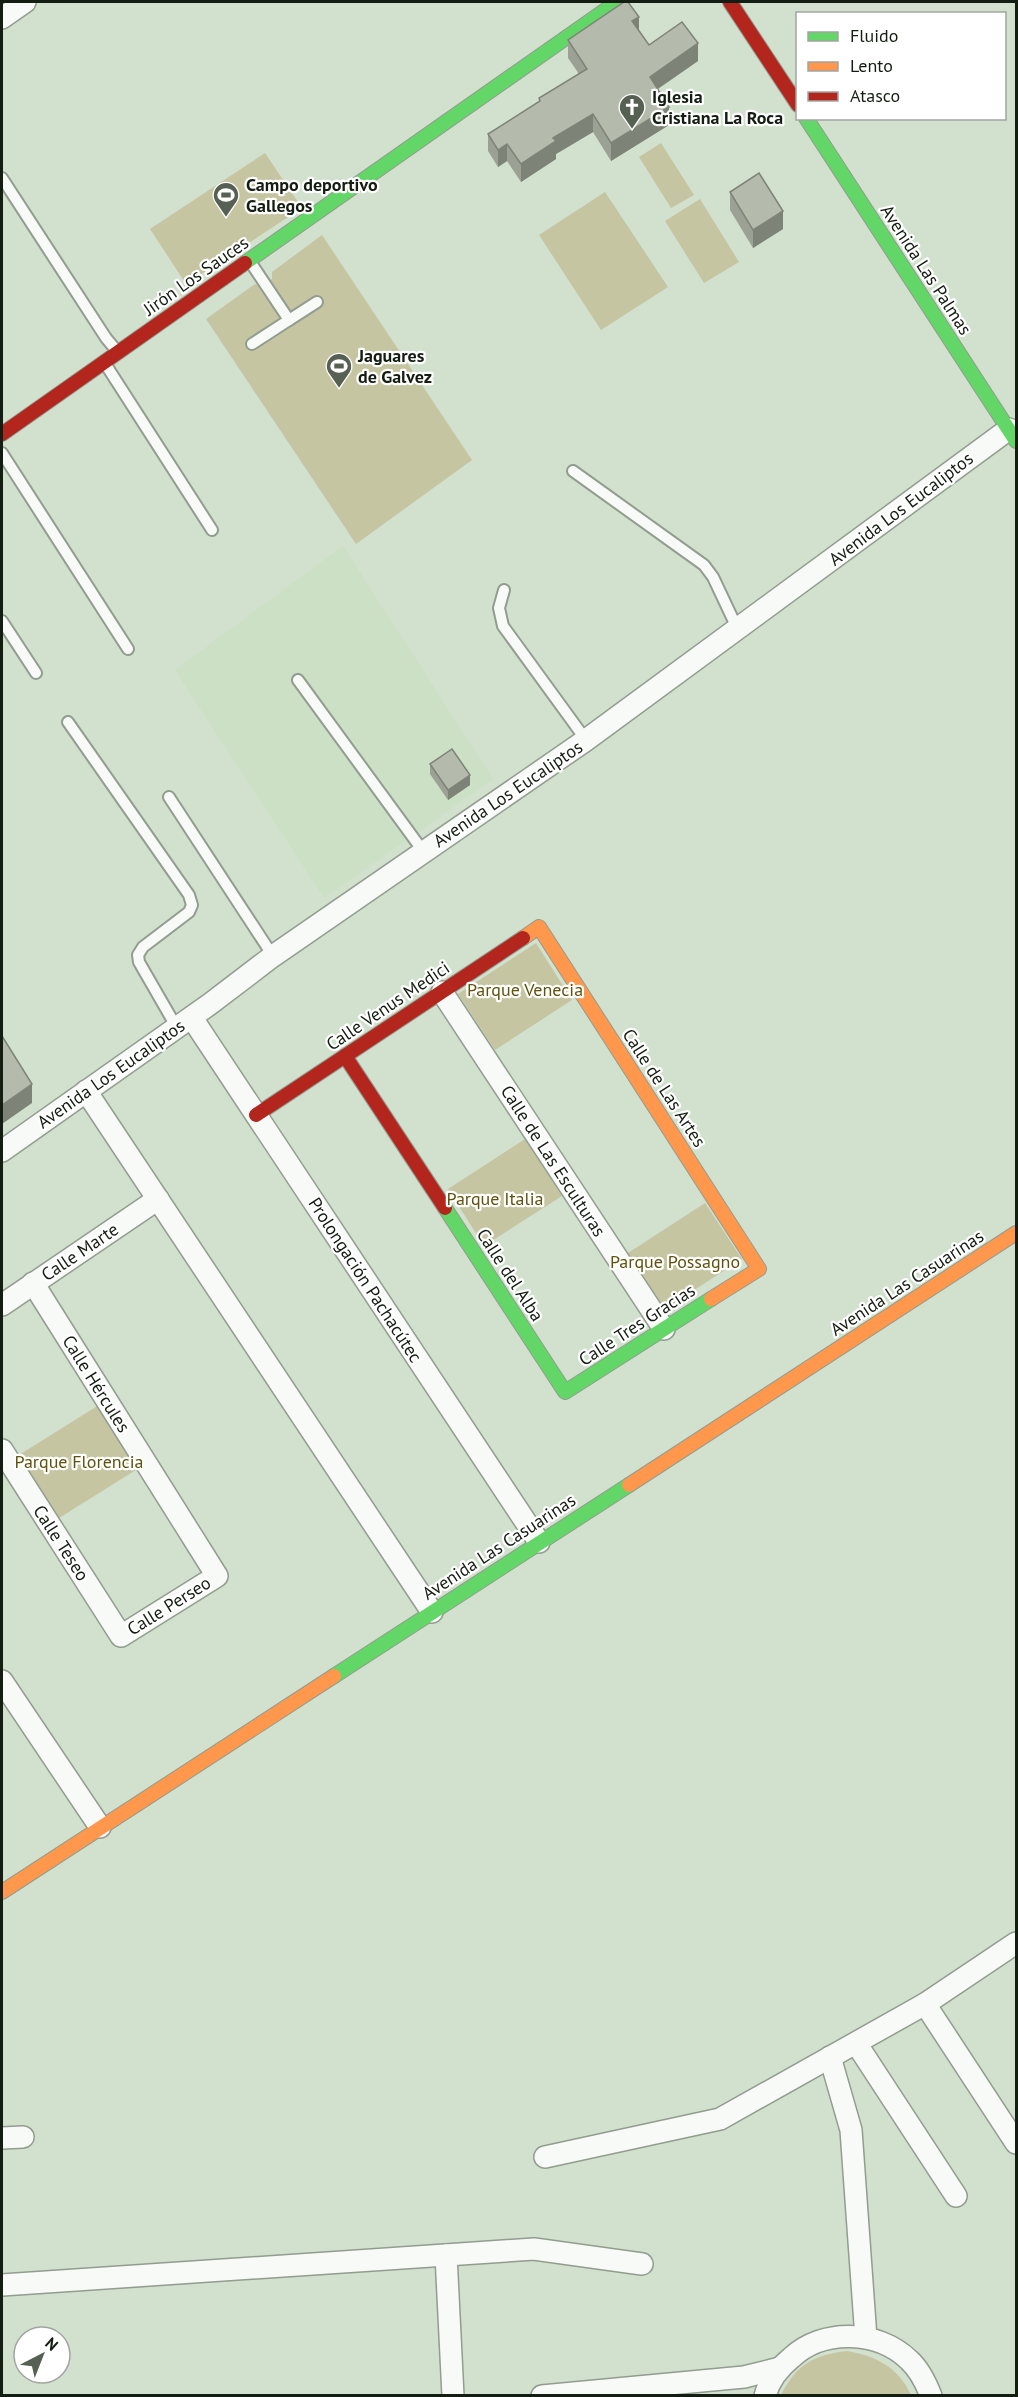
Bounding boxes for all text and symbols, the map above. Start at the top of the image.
legend [796,12,1006,120]
text: Fluido [850,24,898,47]
text: Lento [850,54,893,77]
text: Atasco [850,84,900,107]
place label: Iglesia Cristiana La Roca [652,85,783,129]
church icon: Iglesia Cristiana La Roca [617,92,647,130]
place label: Campo deportivo Gallegos [246,173,378,217]
sports icon: Campo deportivo Gallegos [211,180,241,218]
street label: Avenida Las Palmas [876,200,977,339]
street label: Jirón Los Sauces [138,231,253,321]
place label: Jaguares de Galvez [357,344,432,388]
sports icon: Jaguares de Galvez [324,351,354,389]
street label: Avenida Los Eucaliptos [824,447,978,571]
street label: Avenida Los Eucaliptos [429,735,587,852]
street label: Calle Venus Medici [322,956,454,1055]
park label: Parque Venecia [467,978,583,1001]
street label: Avenida Los Eucaliptos [32,1014,189,1133]
street label: Calle de Las Artes [618,1024,711,1151]
street label: Calle de Las Esculturas [496,1081,611,1241]
park label: Parque Italia [446,1187,544,1210]
street label: Prolongación Pachacútec [304,1193,427,1366]
street label: Calle Marte [37,1217,123,1286]
street label: Calle del Alba [472,1224,549,1325]
street label: Avenida Las Casuarinas [826,1224,988,1341]
park label: Parque Possagno [610,1250,740,1273]
street label: Calle Tres Gracias [574,1278,699,1371]
street label: Calle Hércules [57,1331,135,1437]
park label: Parque Florencia [15,1450,144,1473]
street label: Avenida Las Casuarinas [418,1488,580,1605]
street label: Calle Teseo [28,1500,94,1585]
street label: Calle Perseo [123,1571,215,1640]
north arrow [12,2325,72,2385]
text: N [41,2333,63,2355]

